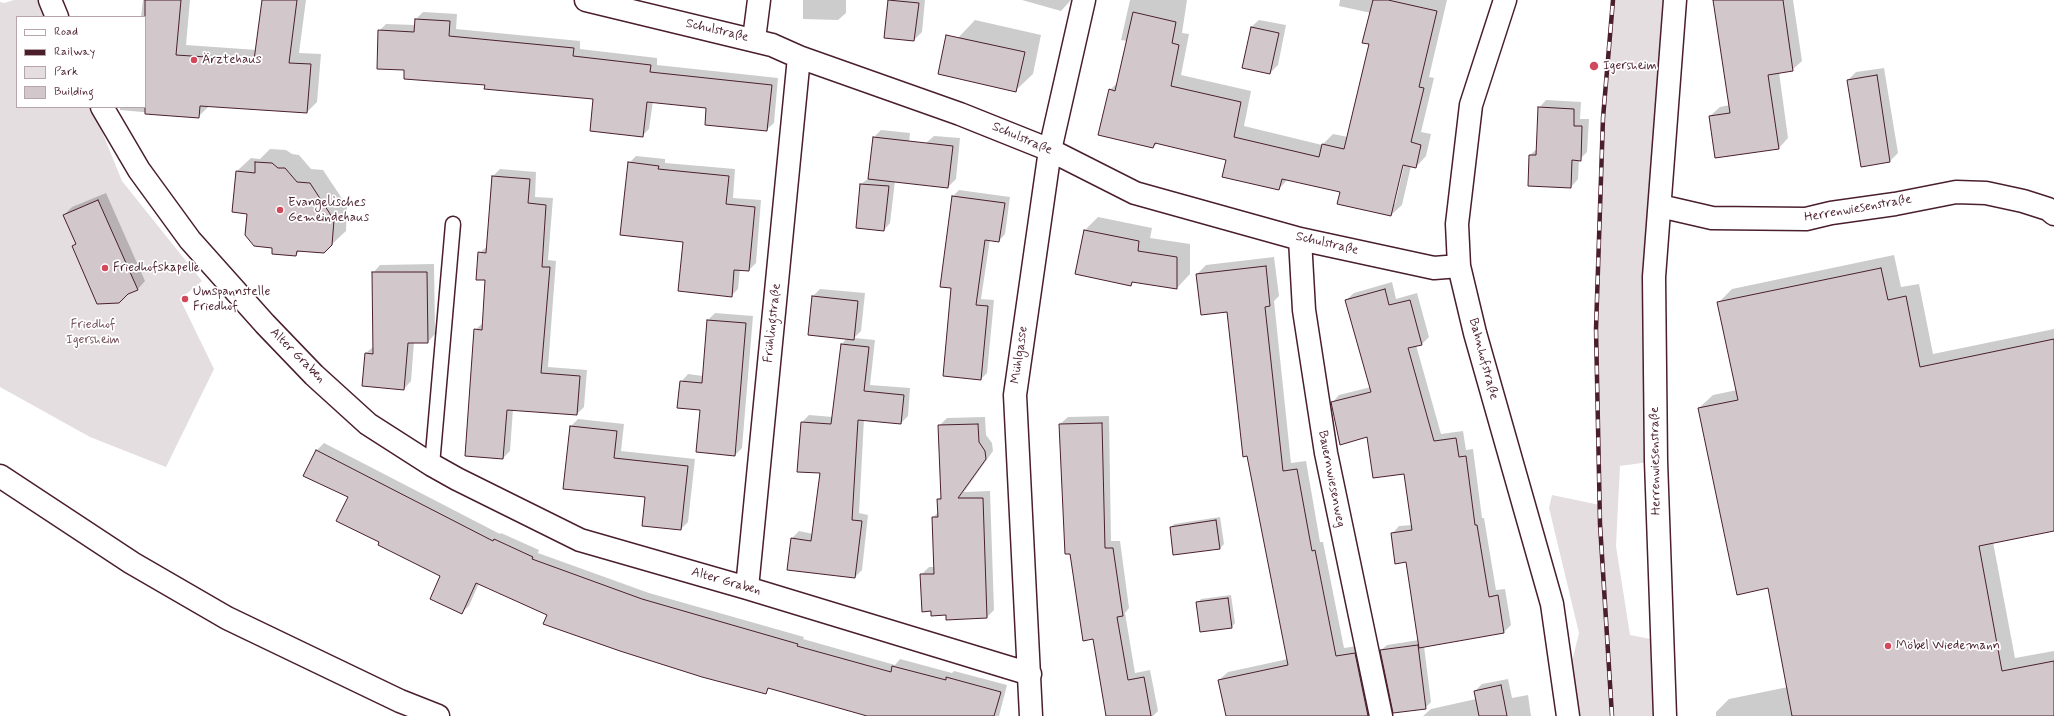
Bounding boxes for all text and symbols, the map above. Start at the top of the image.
legend [16,16,146,108]
street label: Schulstraße [684,16,750,46]
text: Road [54,24,78,40]
text: Railway [54,44,95,60]
place label: Ärztehaus [202,52,262,68]
marker: Ärztehaus [189,55,199,65]
place label: Igersheim [1603,58,1657,74]
marker: Igersheim [1588,60,1600,72]
text: Park [54,64,78,80]
text: Building [54,84,94,100]
street label: Schulstraße [989,119,1055,159]
street label: Herrenwiesenstraße [1803,192,1913,226]
place label: Evangelisches Gemeindehaus [288,195,369,226]
marker: Evangelisches Gemeindehaus [275,205,285,215]
street label: Schulstraße [1294,229,1360,259]
place label: Friedhofskapelle [113,260,200,276]
marker: Friedhofskapelle [100,263,110,273]
street label: Frühlingstraße [761,283,785,363]
place label: Umspannstelle Friedhof [193,284,270,315]
marker: Umspannstelle Friedhof [180,294,190,304]
park label: Friedhof Igersheim [66,317,120,348]
street label: Bahnhofstraße [1465,317,1501,401]
street label: Alter Graben [266,325,328,387]
street label: Mühlgasse [1008,325,1032,385]
street label: Herrenwiesenstraße [1647,407,1665,515]
street label: Bauernwiesenweg [1314,429,1348,529]
street label: Alter Graben [689,565,763,599]
place label: Möbel Wiedemann [1896,638,2000,654]
marker: Möbel Wiedemann [1883,641,1893,651]

